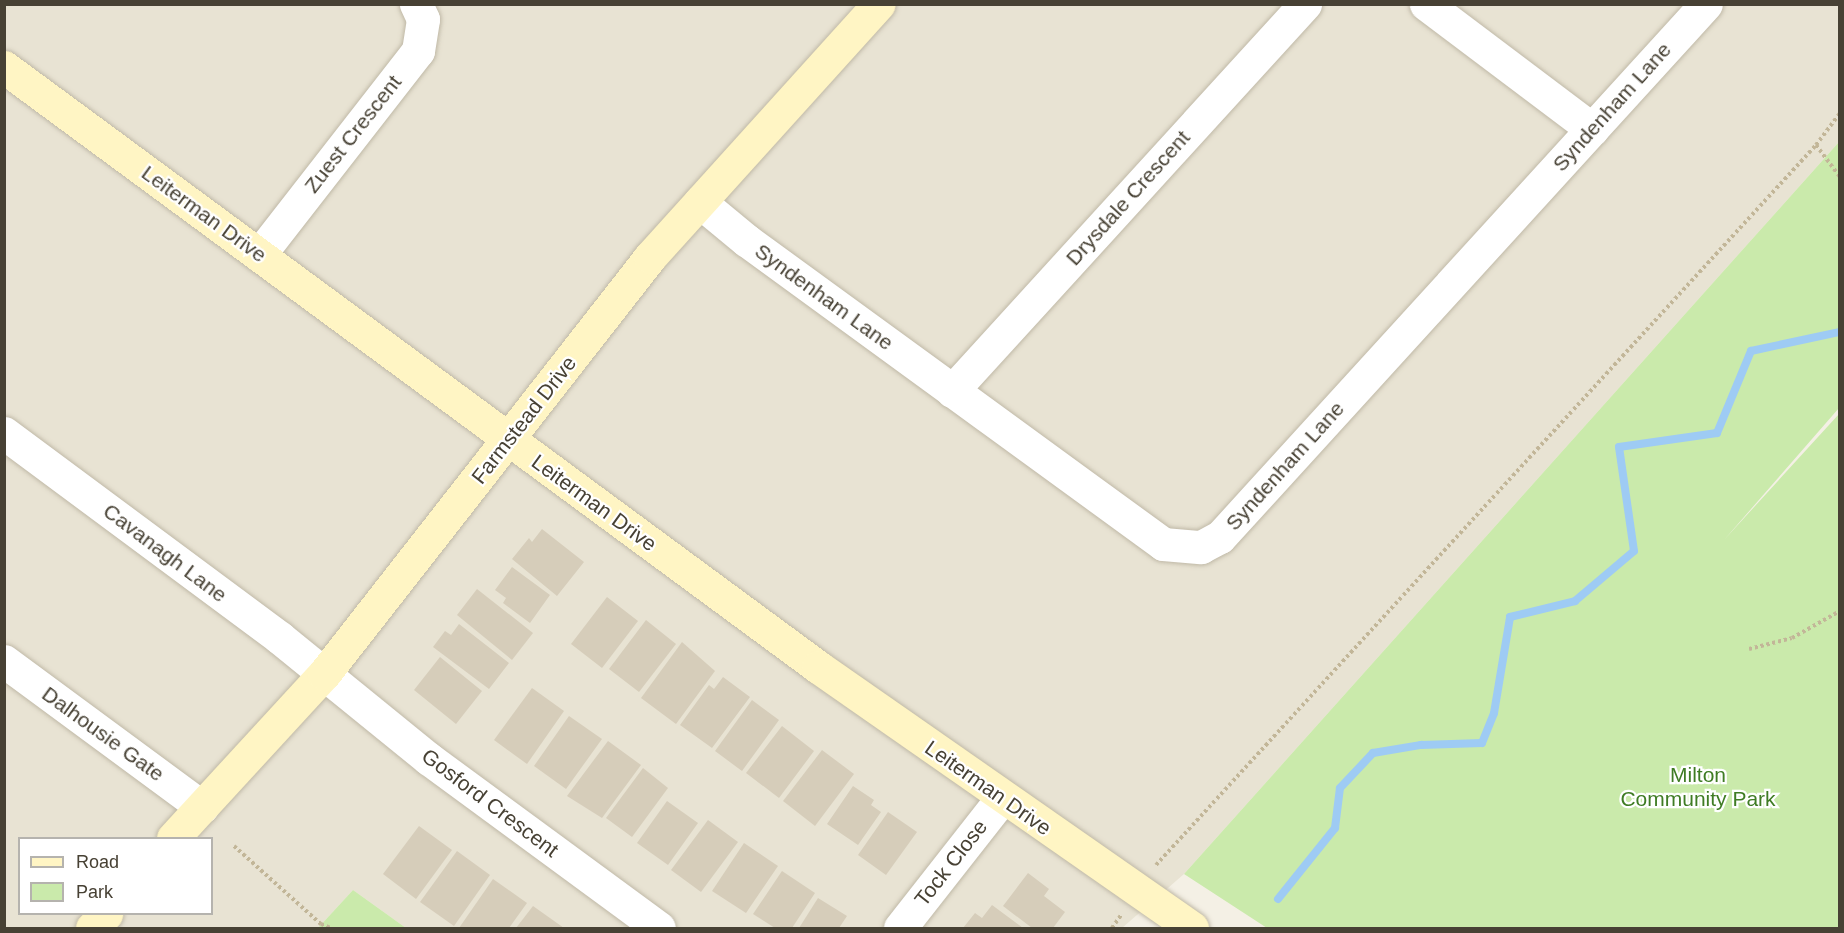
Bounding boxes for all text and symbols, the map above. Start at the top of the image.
street label: Syndenham Lane [1548,37,1676,177]
street label: Zuest Crescent [299,70,407,198]
street label: Drysdale Crescent [1061,125,1195,271]
street label: Leiterman Drive [137,160,271,268]
street label: Syndenham Lane [750,238,898,356]
street label: Farmstead Drive [466,351,582,489]
street label: Syndenham Lane [1221,396,1349,536]
street label: Leiterman Drive [527,449,661,557]
street label: Cavanagh Lane [98,498,232,608]
street label: Dalhousie Gate [37,681,169,787]
street label: Leiterman Drive [920,735,1056,841]
street label: Gosford Crescent [417,743,563,863]
park label: Milton Community Park [1620,762,1776,812]
street label: Tock Close [909,815,993,911]
legend [18,837,213,915]
text: Road [76,852,119,872]
text: Park [76,882,113,902]

